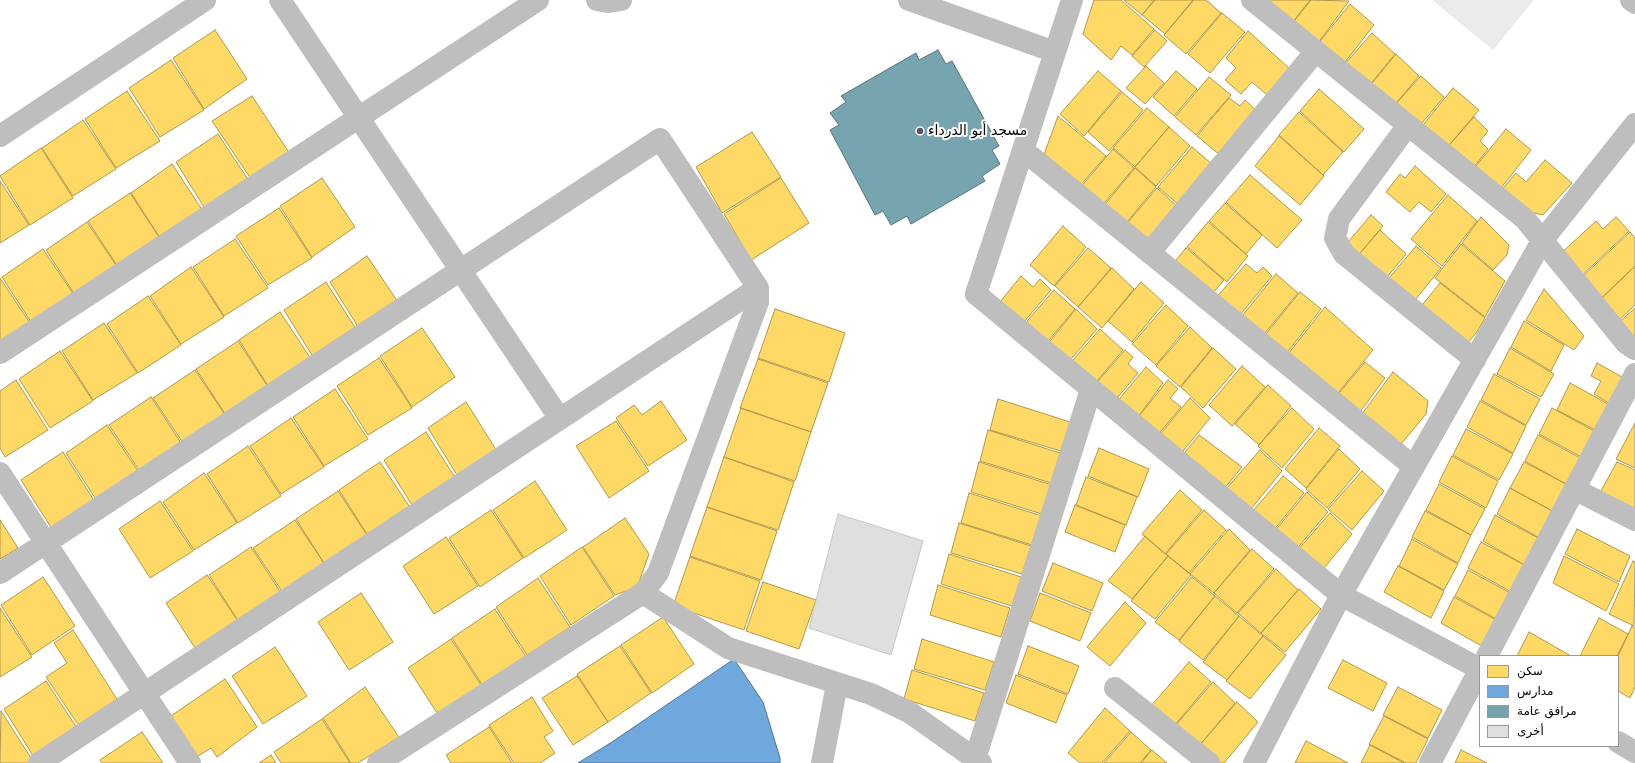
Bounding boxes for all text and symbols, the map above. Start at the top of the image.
place label: مسجد أبو الدرداء [928,123,1027,139]
marker: مسجد أبو الدرداء [915,126,925,136]
legend [1479,655,1619,747]
text: سكن [1517,664,1543,678]
text: مدارس [1517,684,1554,698]
text: مرافق عامة [1517,704,1577,718]
text: أخرى [1517,724,1544,738]

